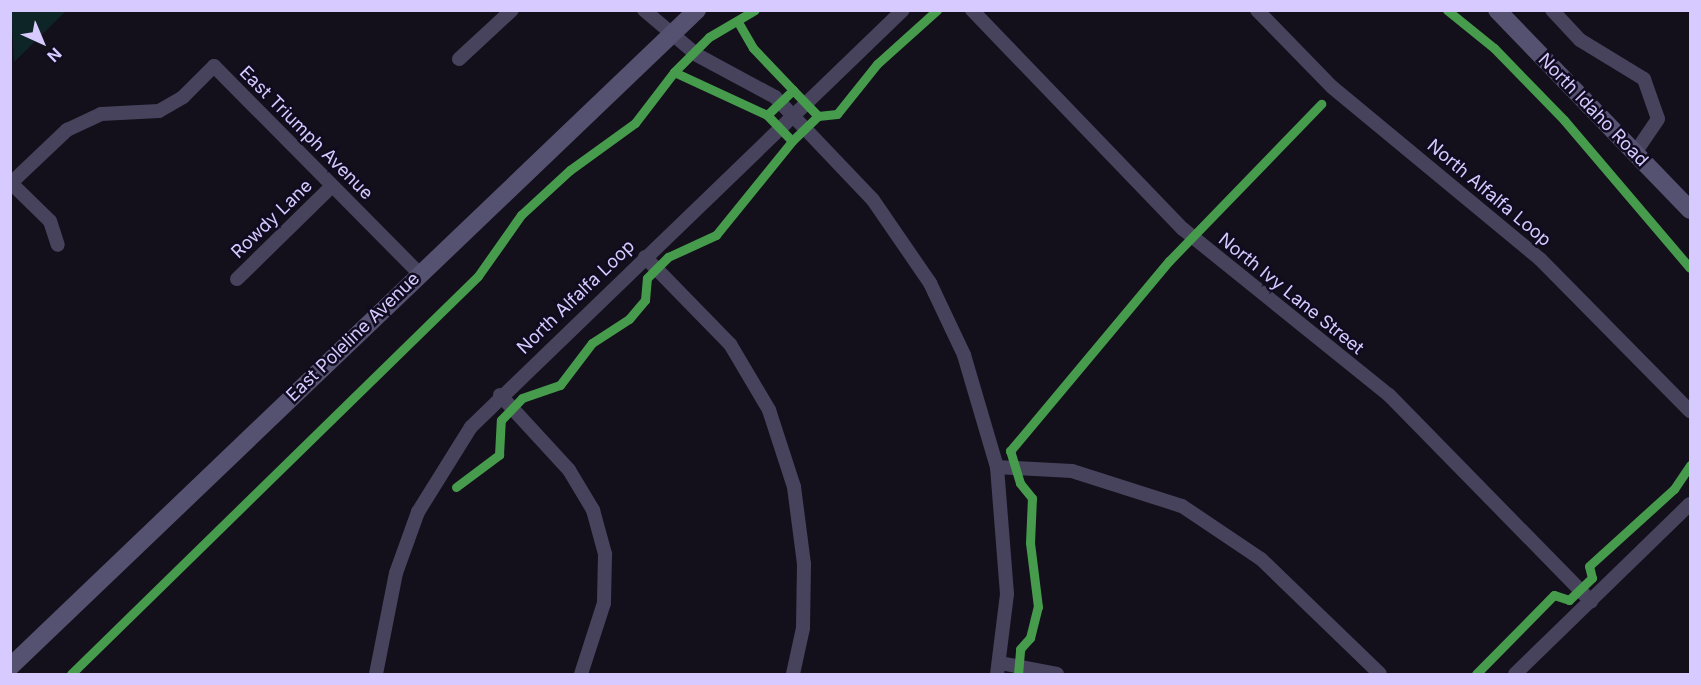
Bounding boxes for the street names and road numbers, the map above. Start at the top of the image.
street label: North Idaho Road [1534,49,1652,171]
street label: East Triumph Avenue [235,62,377,204]
street label: North Alfalfa Loop [1423,135,1555,251]
street label: Rowdy Lane [227,175,317,263]
street label: North Ivy Lane Street [1214,229,1368,359]
street label: North Alfalfa Loop [513,235,639,359]
street label: East Poleline Avenue [282,268,424,406]

